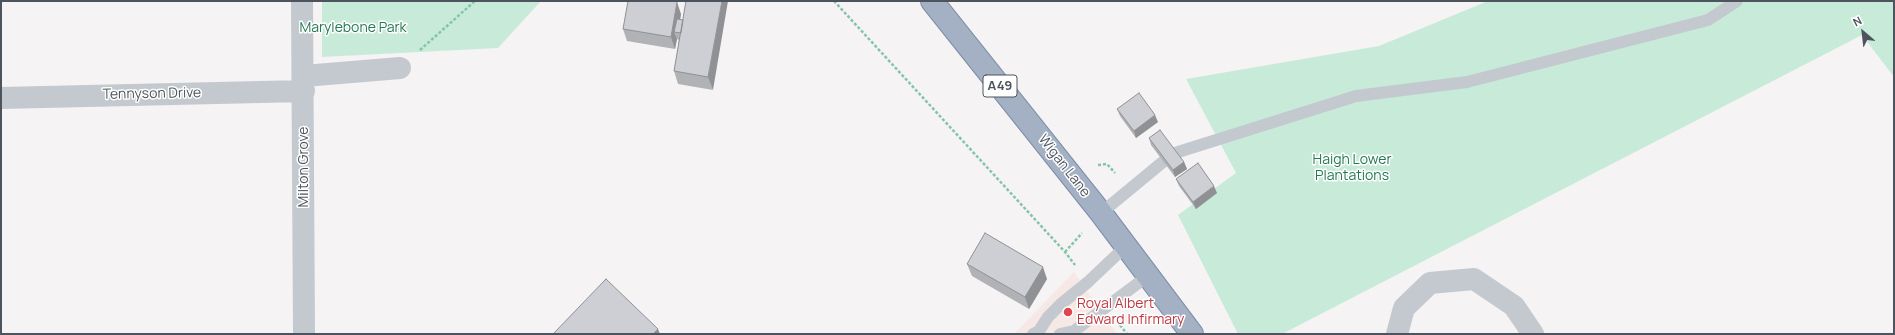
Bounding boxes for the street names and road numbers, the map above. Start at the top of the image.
road number: A49 [983,75,1017,97]
street label: Tennyson Drive [103,85,201,103]
street label: Milton Grove [296,127,312,207]
street label: Wigan Lane [1034,131,1094,201]

